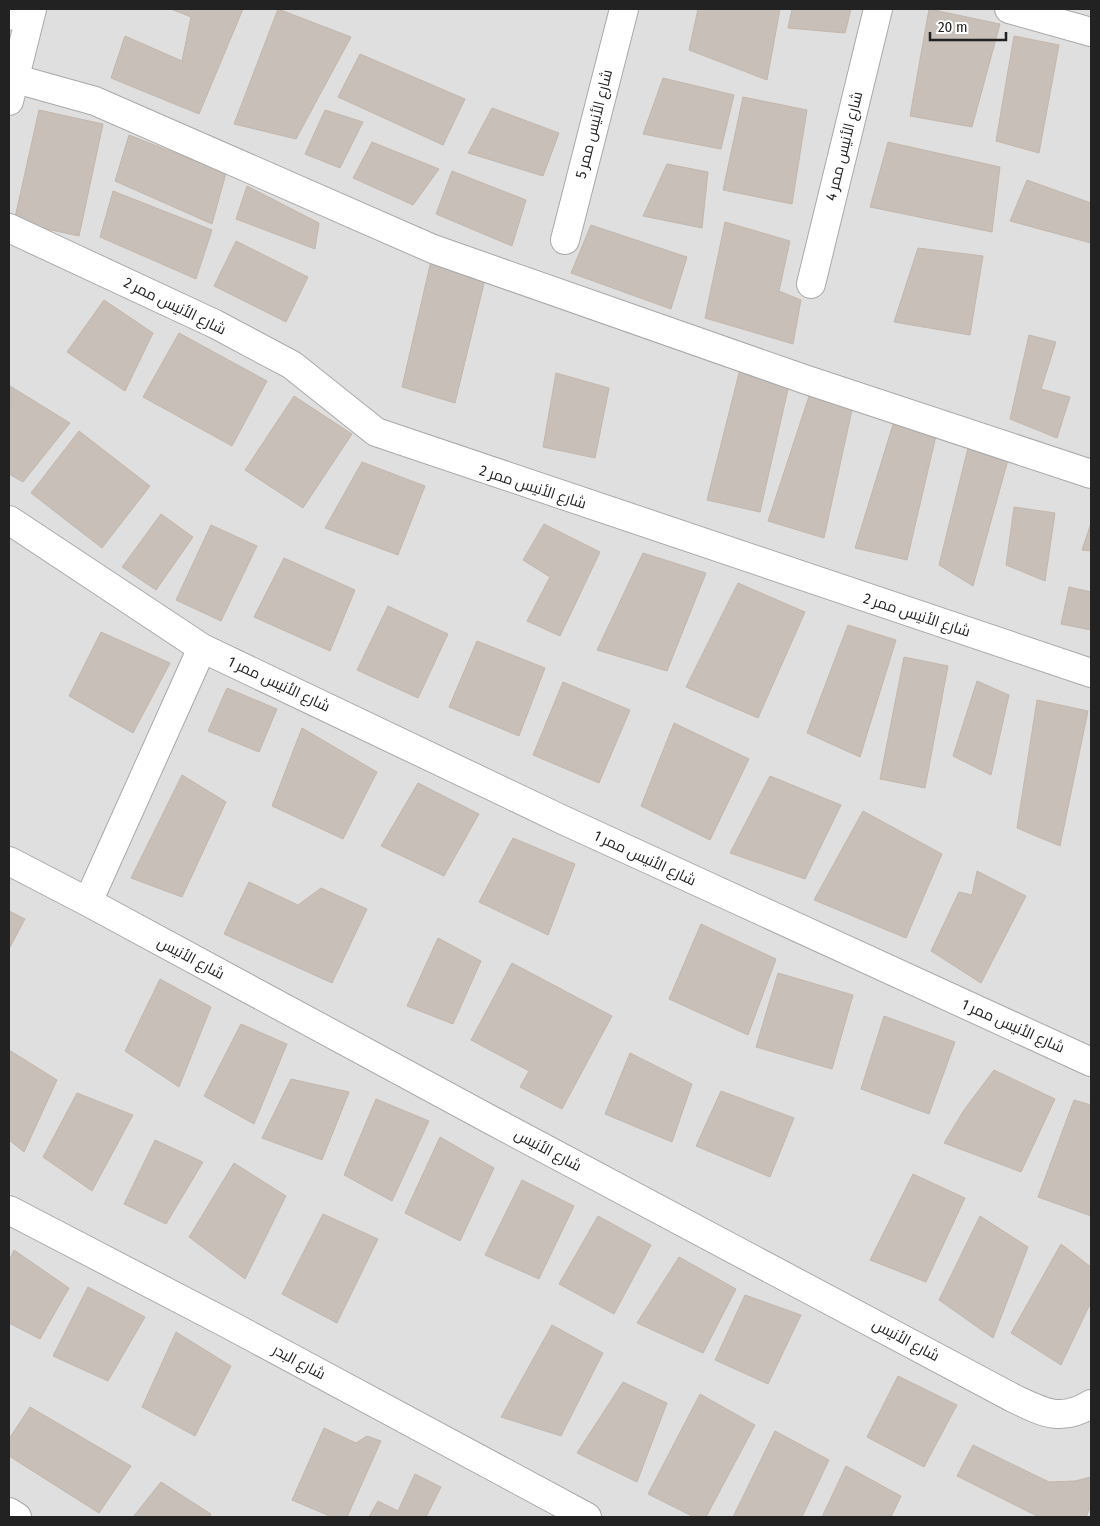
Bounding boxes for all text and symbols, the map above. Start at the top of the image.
scale bar [930,10,1006,42]
text: 20 m [938,18,968,36]
street label: شارع الأنيس ممر 5 [572,68,618,181]
street label: شارع الأنيس ممر 4 [822,90,868,203]
street label: شارع الأنيس ممر 2 [120,274,229,340]
street label: شارع الأنيس ممر 2 [477,461,589,515]
street label: شارع الأنيس ممر 2 [861,589,973,643]
street label: شارع الأنيس ممر 1 [224,652,333,717]
street label: شارع الأنيس ممر 1 [590,826,699,891]
street label: شارع الأنيس [153,933,228,985]
street label: شارع الأنيس ممر 1 [958,995,1067,1059]
street label: شارع الأنيس [510,1125,585,1177]
street label: شارع الأنيس [868,1315,943,1367]
street label: شارع البدر [268,1340,328,1385]

